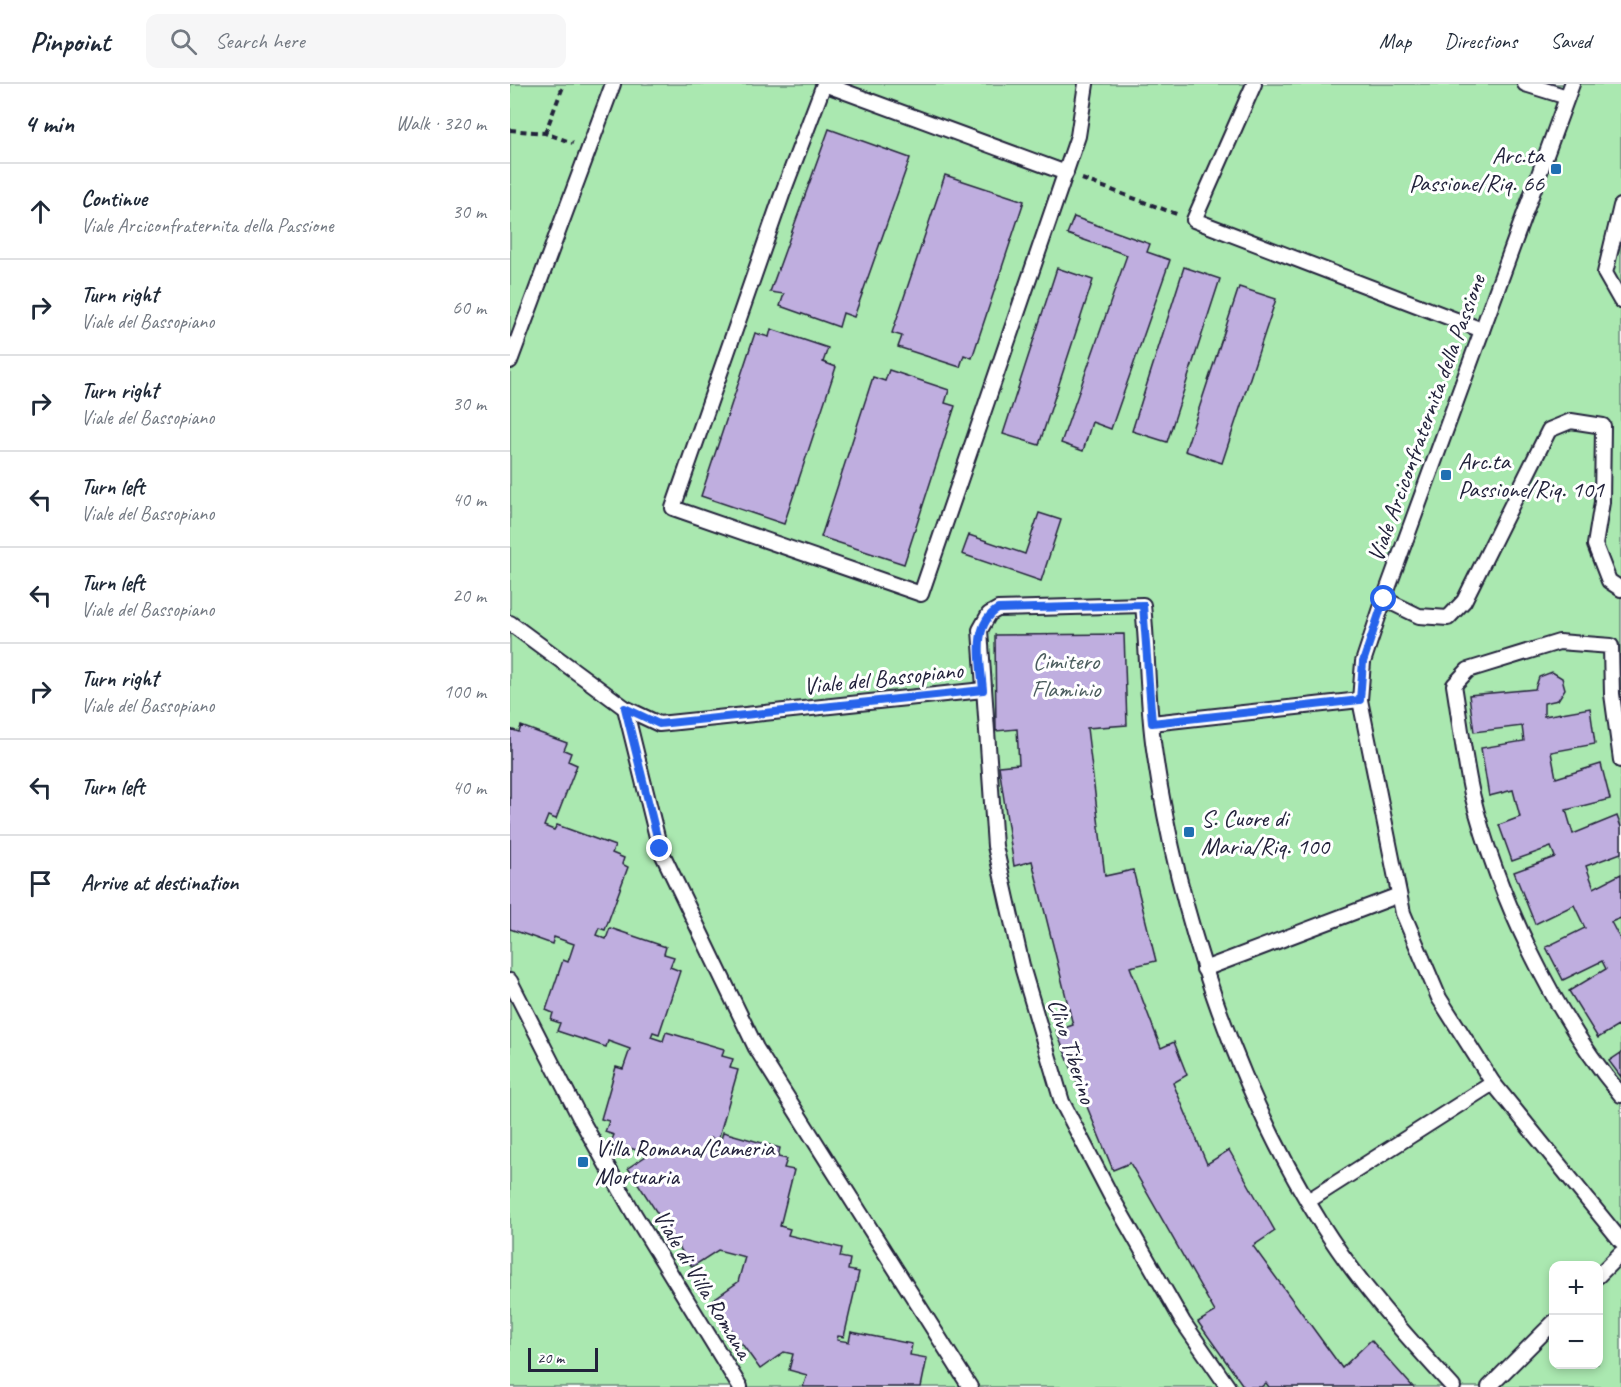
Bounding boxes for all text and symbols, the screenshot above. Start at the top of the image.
search box [146,14,566,68]
text: Pinpoint [30,24,110,59]
icon: search [167,25,200,58]
text: Search here [215,27,305,55]
text: Map [1379,28,1411,54]
text: Directions [1444,28,1517,54]
text: Saved [1550,28,1591,54]
text: 4 min [24,107,74,140]
text: Walk · 320 m [396,111,486,136]
place label: Arc.ta Passione/Riq. 66 [1409,140,1546,198]
marker: Arc.ta Passione/Riq. 66 [1549,162,1563,176]
text: Continue [81,185,147,213]
icon: ahead [24,195,57,228]
text: 30 m [452,199,486,224]
text: Viale Arciconfraternita della Passione [81,213,334,238]
street label: Viale Arciconfraternita della Passione [1360,268,1493,566]
text: Turn right [81,281,158,309]
icon: right [24,291,57,324]
text: 60 m [452,295,486,320]
text: Viale del Bassopiano [81,309,214,334]
text: Turn right [81,377,158,405]
icon: right [24,387,57,420]
text: 30 m [452,391,486,416]
text: Viale del Bassopiano [81,405,214,430]
place label: Arc.ta Passione/Riq. 101 [1458,446,1605,504]
marker: Arc.ta Passione/Riq. 101 [1439,468,1453,482]
text: Turn left [81,473,145,501]
icon: left [24,483,57,516]
text: 40 m [452,487,486,512]
text: Viale del Bassopiano [81,501,214,526]
text: Turn left [81,569,145,597]
icon: left [24,579,57,612]
text: 20 m [452,583,486,608]
route start [1370,585,1396,611]
text: Viale del Bassopiano [81,597,214,622]
park label: Cimitero Flaminio [1032,646,1102,704]
street label: Viale del Bassopiano [802,655,966,701]
text: Turn right [81,665,158,693]
icon: right [24,675,57,708]
text: 100 m [443,679,486,704]
text: Viale del Bassopiano [81,693,214,718]
icon: left [24,771,57,804]
text: Turn left [81,773,145,801]
text: 40 m [452,775,486,800]
place label: S. Cuore di Maria/Riq. 100 [1201,803,1331,861]
marker: S. Cuore di Maria/Riq. 100 [1182,825,1196,839]
route end [646,835,672,861]
icon: arrive [24,867,57,900]
text: Arrive at destination [81,869,238,897]
street label: Clivo Tiberino [1041,995,1103,1109]
place label: Villa Romana/Cameria Mortuaria [595,1133,776,1191]
marker: Villa Romana/Cameria Mortuaria [576,1155,590,1169]
street label: Viale di Villa Romana [647,1204,760,1366]
map controls [1549,1261,1603,1369]
button: + [1549,1261,1603,1315]
button: − [1549,1315,1603,1369]
scale bar [528,1345,598,1372]
text: 20 m [537,1348,564,1368]

